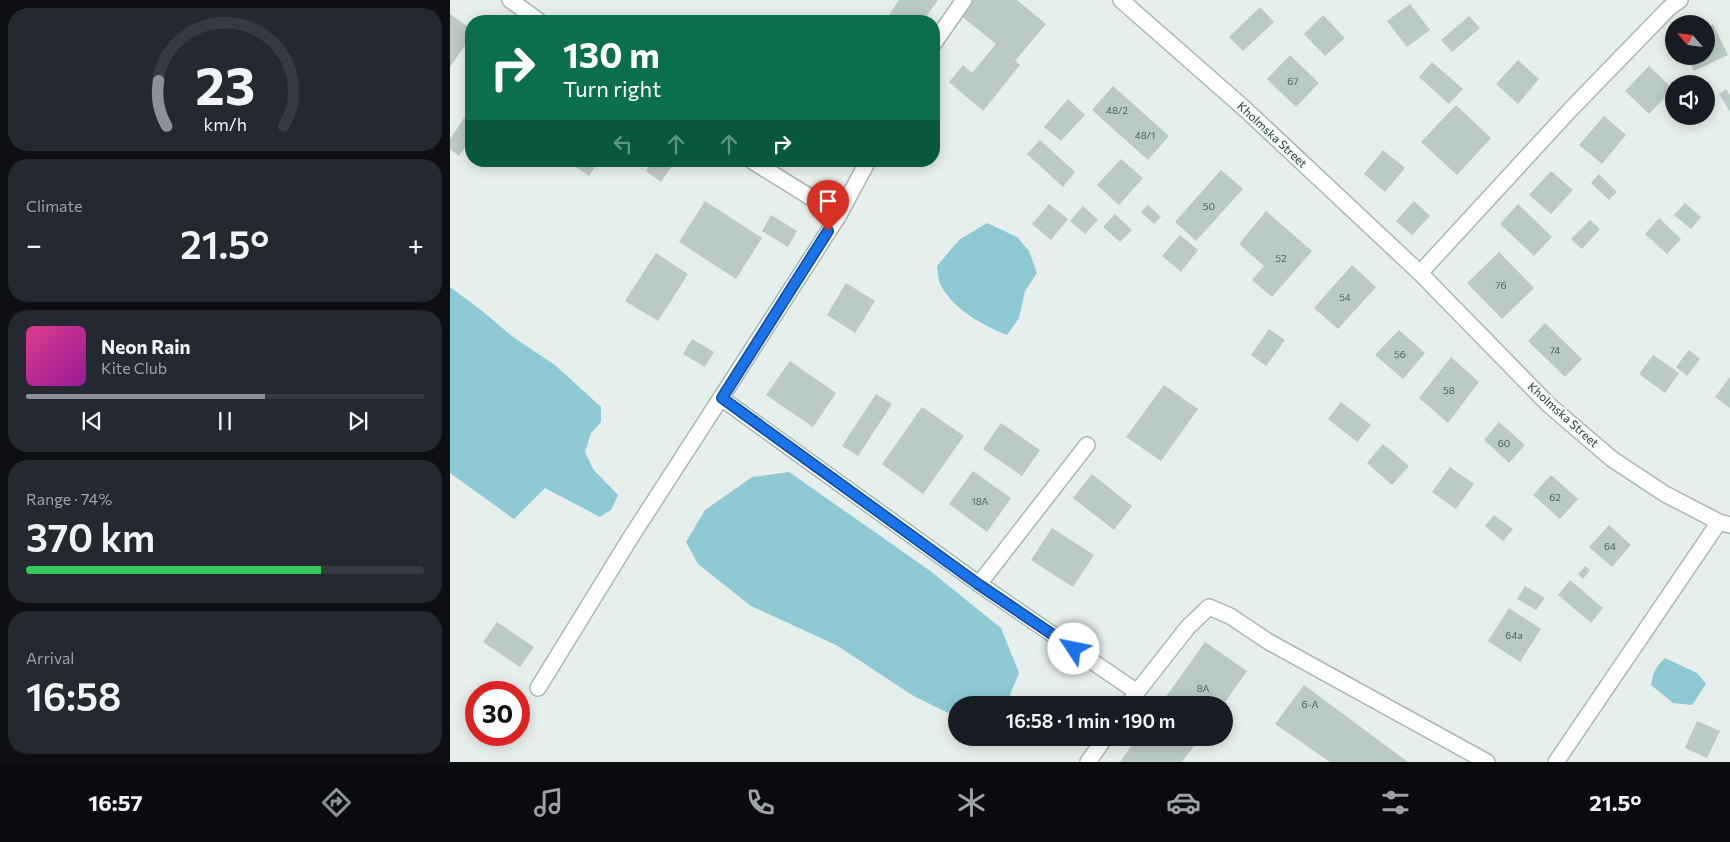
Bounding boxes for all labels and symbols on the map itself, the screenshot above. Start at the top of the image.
north arrow [1665,15,1715,65]
house number: 67 [1287,75,1299,87]
street label: Kholmska Street [1235,98,1310,170]
house number: 48/2 [1106,104,1128,116]
house number: 48/1 [1135,129,1155,141]
pin [807,180,849,231]
house number: 50 [1203,200,1215,212]
house number: 52 [1275,252,1287,264]
house number: 76 [1495,279,1507,291]
house number: 54 [1339,291,1351,303]
house number: 74 [1550,344,1560,356]
house number: 56 [1394,348,1406,360]
street label: Kholmska Street [1526,379,1602,450]
house number: 58 [1443,384,1455,396]
house number: 60 [1498,437,1510,449]
house number: 62 [1549,491,1561,503]
house number: 18А [971,495,989,507]
house number: 64 [1604,540,1616,552]
position arrow [1047,622,1099,674]
house number: 64а [1505,629,1523,641]
speed limit sign: 30 [465,681,530,746]
house number: 8А [1197,682,1209,694]
house number: 6-А [1302,698,1319,710]

